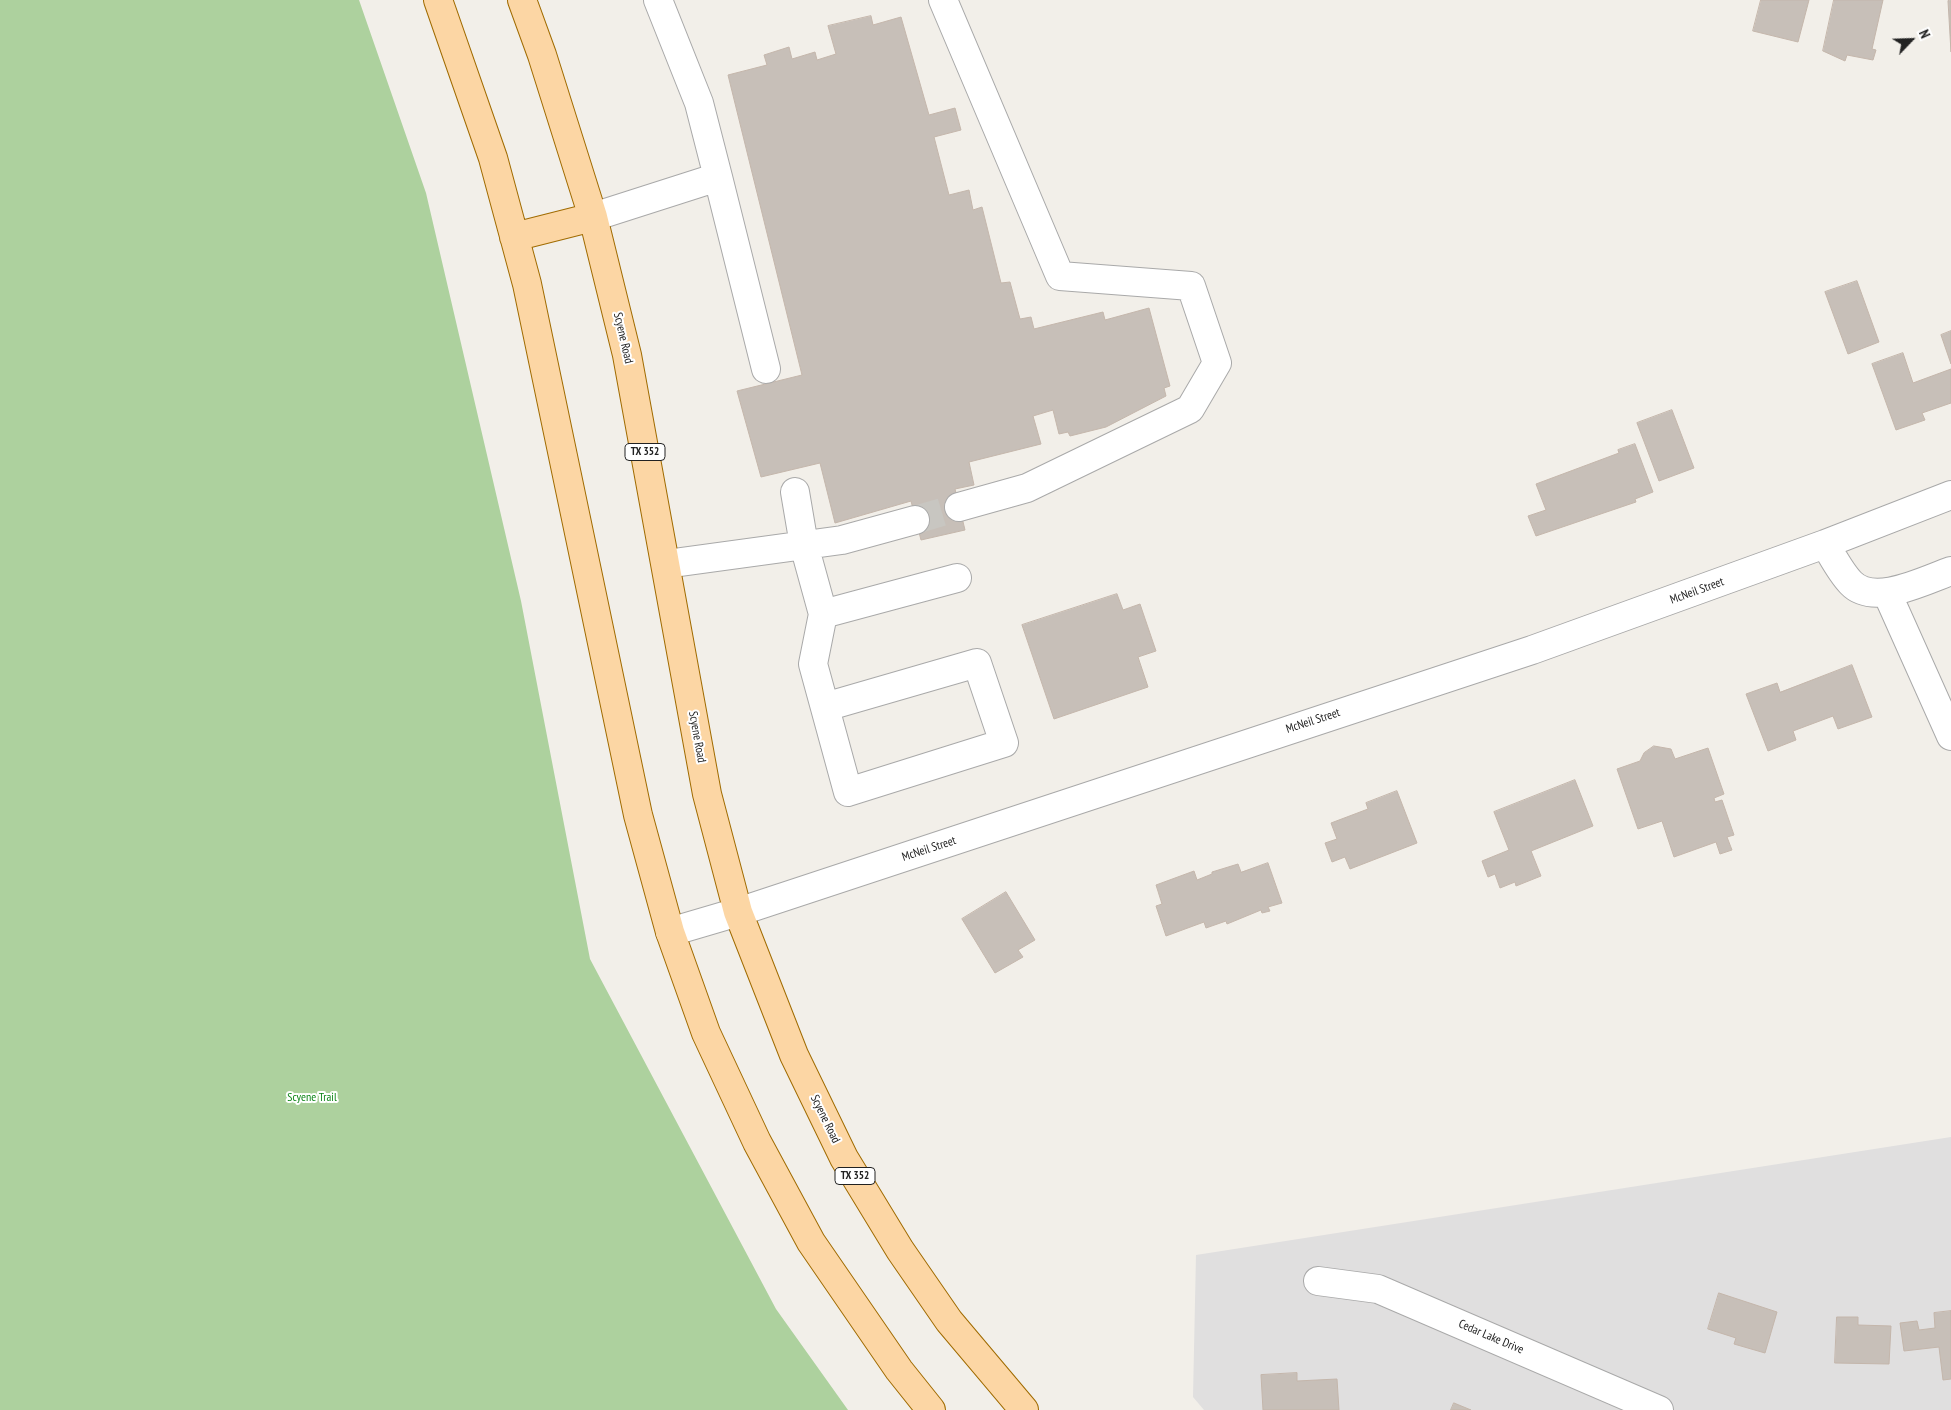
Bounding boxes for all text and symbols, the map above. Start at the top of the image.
north arrow [1886,15,1936,65]
text: N [1915,27,1934,41]
street label: Scyene Road [610,311,636,365]
road number: TX 352 [625,444,665,461]
street label: McNeil Street [1668,575,1726,607]
street label: McNeil Street [1284,705,1342,737]
street label: Scyene Road [685,710,709,764]
street label: McNeil Street [900,833,958,865]
park label: Scyene Trail [287,1091,337,1105]
street label: Scyene Road [807,1092,843,1146]
road number: TX 352 [835,1168,875,1184]
street label: Cedar Lake Drive [1456,1317,1526,1357]

